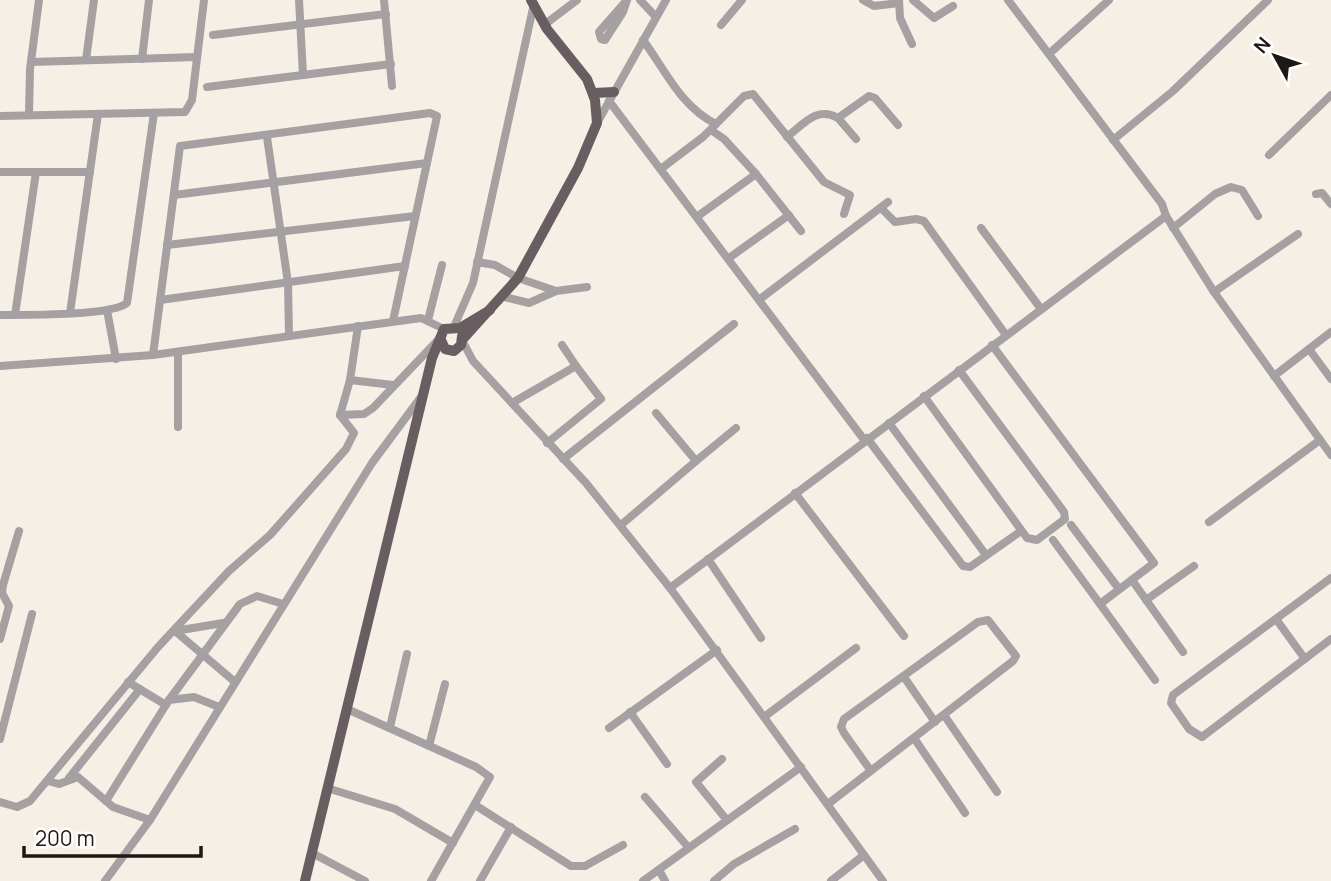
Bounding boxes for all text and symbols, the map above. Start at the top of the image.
north arrow [1240,21,1310,91]
text: N [1248,31,1276,59]
scale bar [24,814,201,858]
text: 200 m [35,824,95,852]

